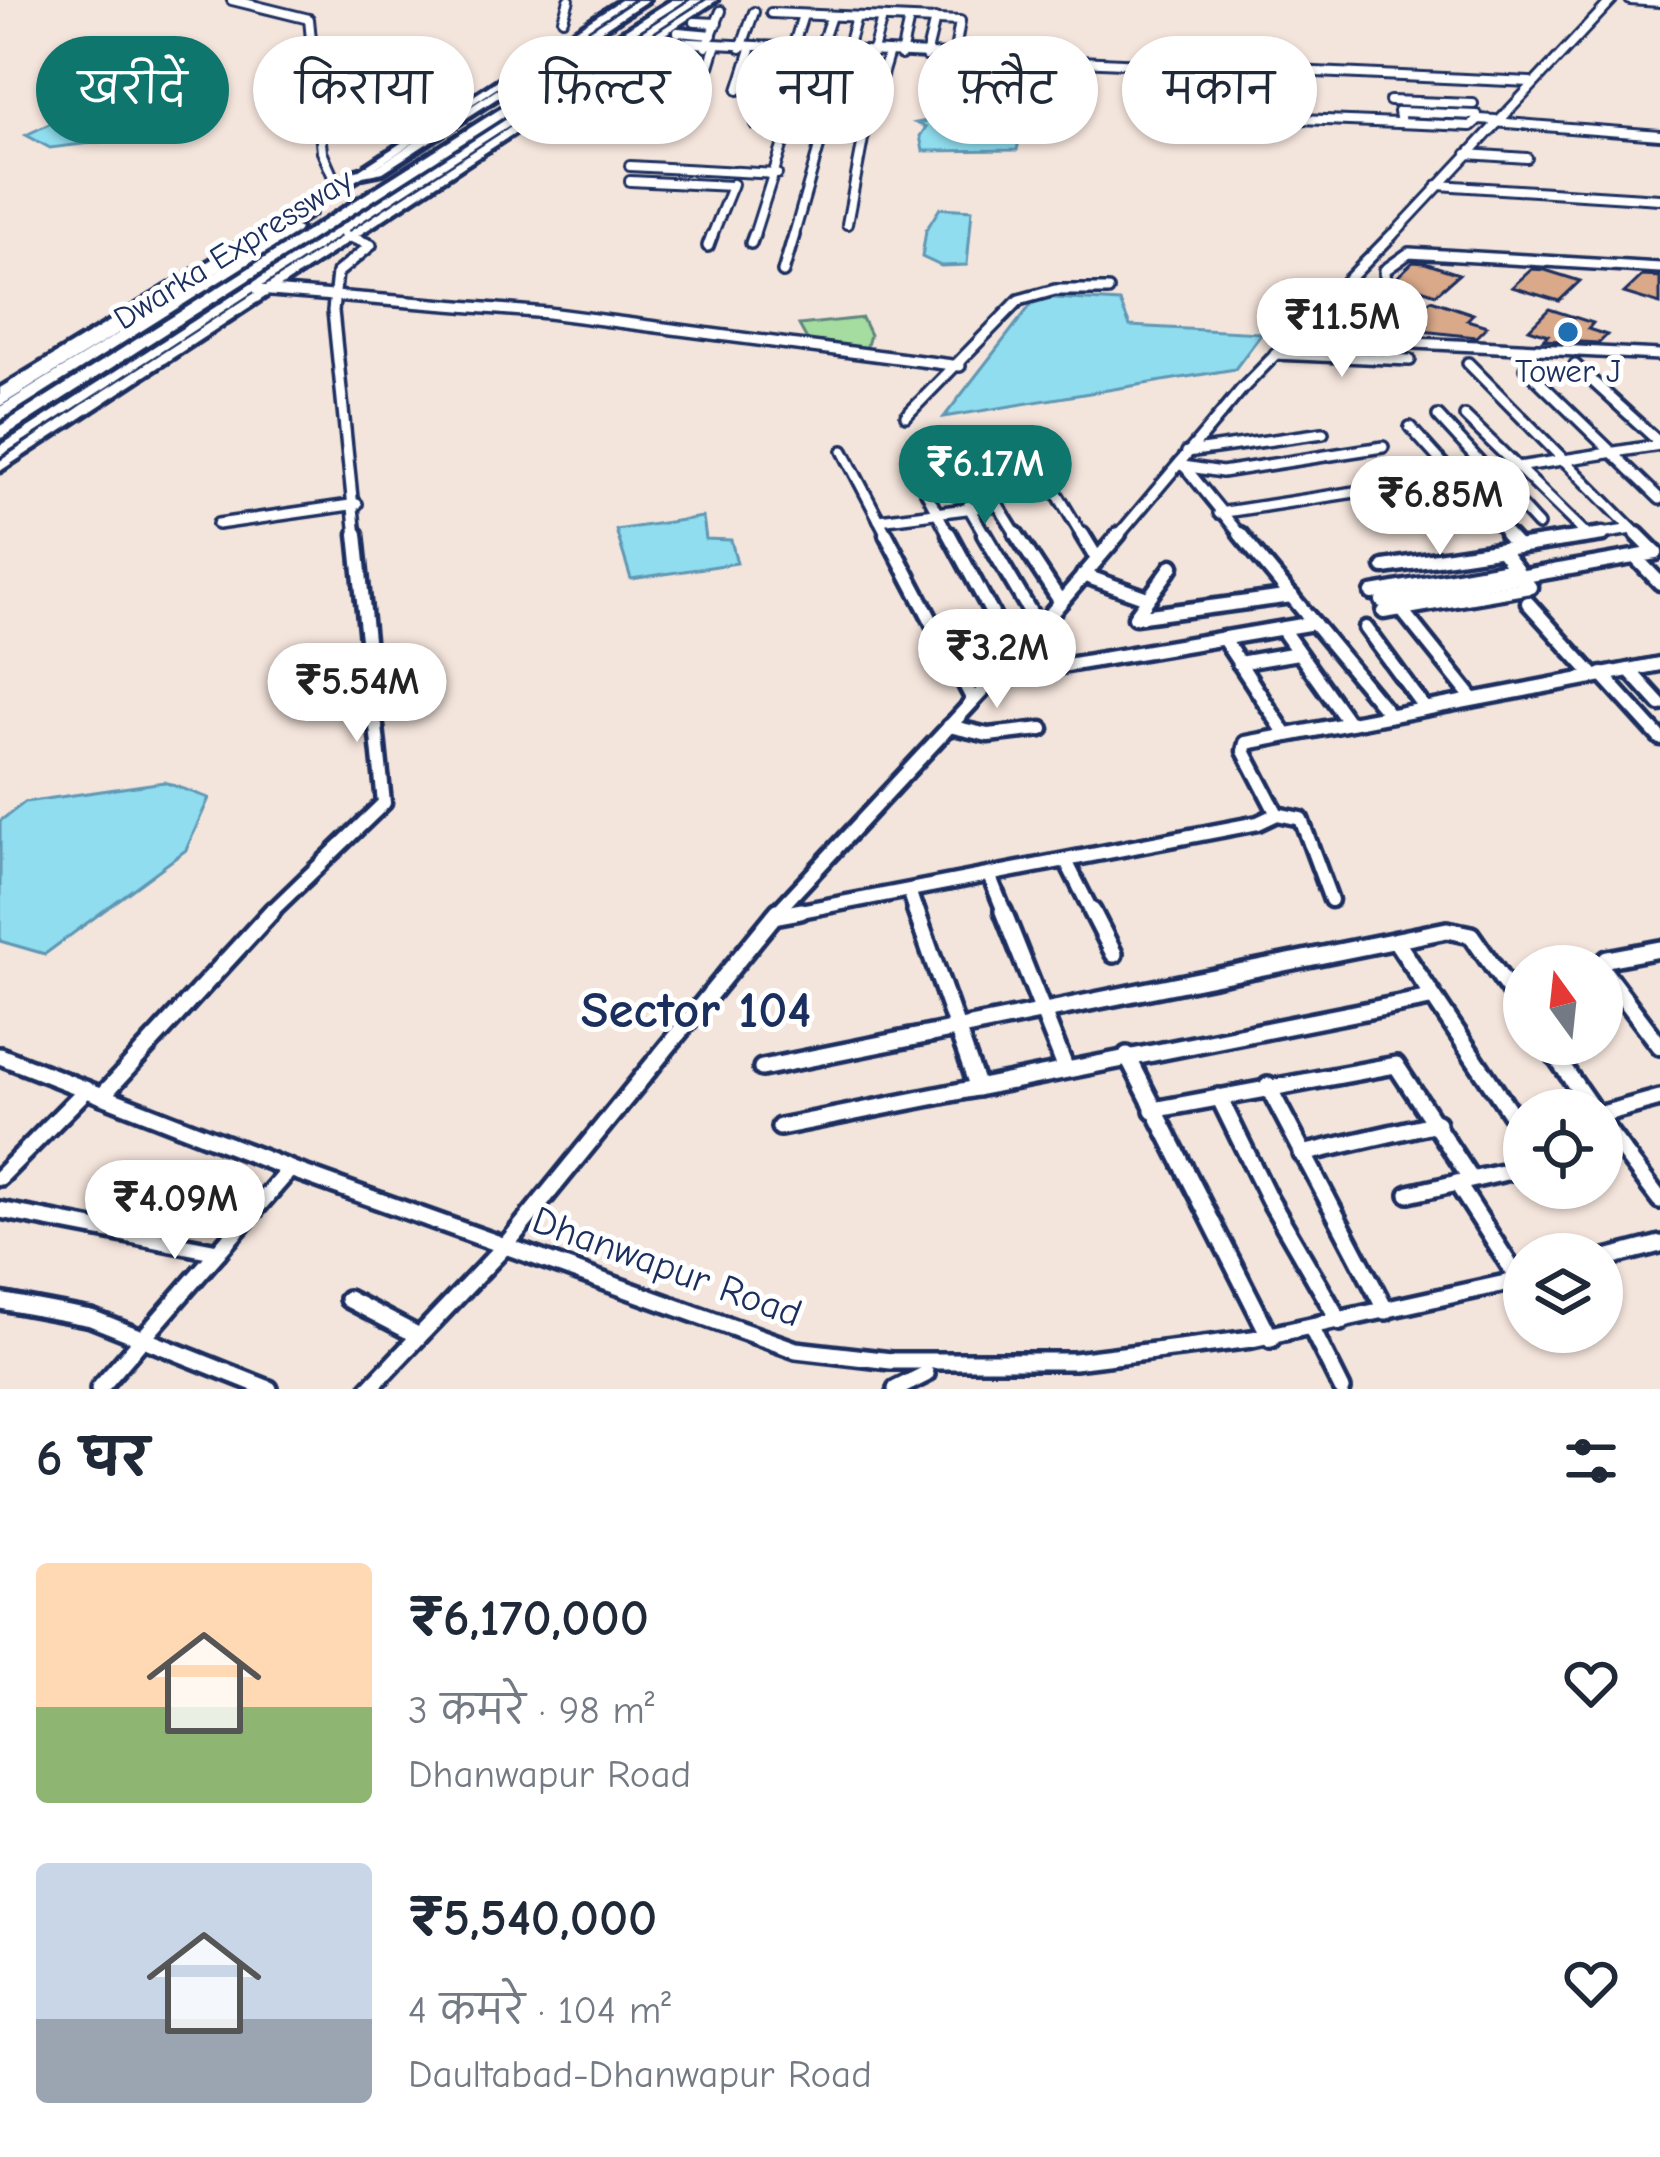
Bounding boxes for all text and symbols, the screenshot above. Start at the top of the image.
chip: खरीदें [36,36,229,144]
chip: किराया [253,36,474,144]
chip: फ़िल्टर [498,36,712,144]
chip: नया [736,36,894,144]
chip: फ़्लैट [918,36,1098,144]
chip: मकान [1122,36,1317,144]
street label: Dwarka Expressway [107,160,359,338]
pin: ₹11.5M [1244,278,1440,380]
text: ₹11.5M [1284,294,1400,339]
marker: Tower J [1555,319,1581,345]
place label: Tower J [1515,352,1621,390]
pin: ₹6.17M [887,425,1083,527]
text: ₹6.17M [926,441,1044,486]
pin: ₹6.85M [1342,456,1538,558]
text: ₹6.85M [1377,472,1503,517]
pin: ₹3.2M [913,609,1081,711]
text: ₹3.2M [945,625,1049,670]
pin: ₹5.54M [259,643,455,745]
text: ₹5.54M [295,659,419,704]
north arrow [1503,945,1623,1065]
map controls [1503,945,1623,1353]
district label: Sector 104 [581,981,811,1040]
button: locate [1503,1089,1623,1209]
pin: ₹4.09M [77,1160,273,1262]
text: ₹4.09M [112,1176,238,1221]
street label: Dhanwapur Road [526,1197,808,1337]
button: layers [1503,1233,1623,1353]
icon: filters [1558,1428,1624,1494]
text: 6 घर [36,1429,149,1488]
text: ₹6,170,000 [408,1589,649,1648]
icon: home [132,1611,276,1755]
icon: heart [1558,1650,1624,1716]
text: 3 कमरे · 98 m² [408,1688,655,1733]
text: Dhanwapur Road [408,1752,691,1797]
text: ₹5,540,000 [408,1889,657,1948]
icon: home [132,1911,276,2055]
icon: heart [1558,1950,1624,2016]
text: 4 कमरे · 104 m² [408,1988,671,2033]
text: Daultabad-Dhanwapur Road [408,2052,872,2097]

